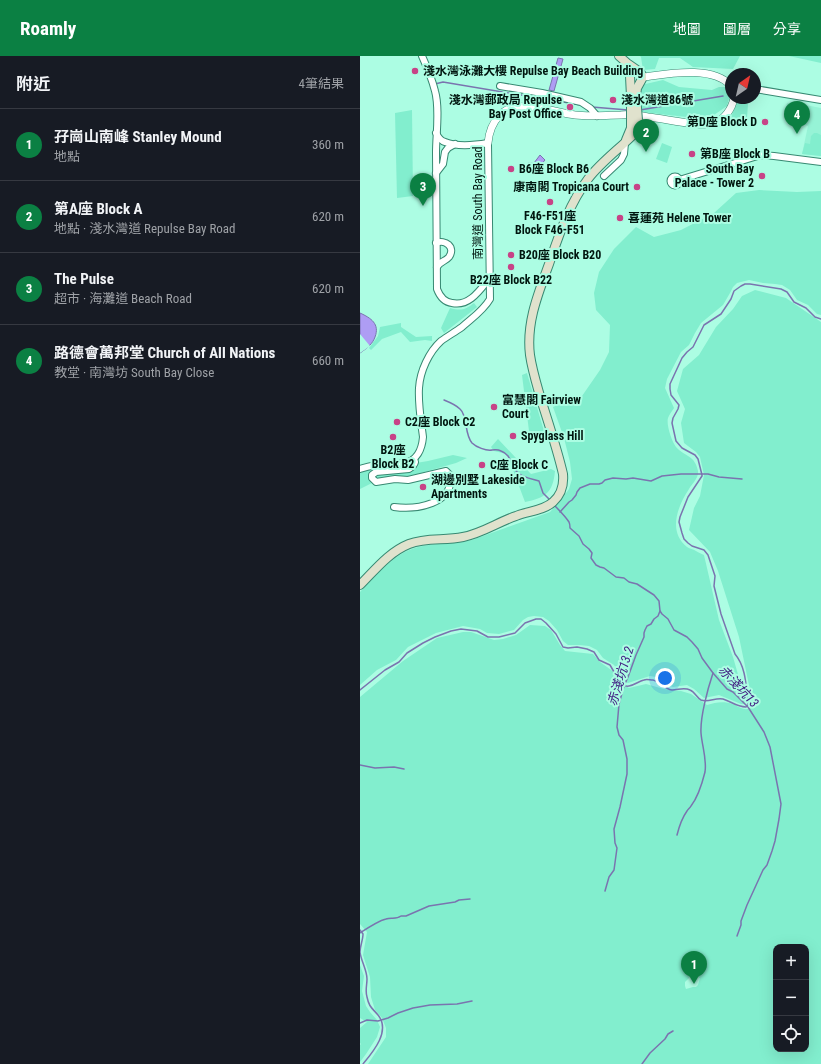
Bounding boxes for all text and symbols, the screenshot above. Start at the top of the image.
text: Roamly [20,17,76,40]
text: 地圖 [673,21,701,37]
text: 圖層 [723,21,751,37]
text: 分享 [773,21,801,37]
place label: 淺水灣泳灘大樓 Repulse Bay Beach Building [423,64,643,78]
marker: 淺水灣泳灘大樓 Repulse Bay Beach Building [410,66,420,76]
north arrow [725,68,761,104]
text: 附近 [16,74,50,94]
text: 4筆結果 [299,76,344,91]
place label: 淺水灣郵政局 Repulse Bay Post Office [449,93,562,121]
place label: 淺水灣道86號 [621,93,693,107]
marker: 淺水灣道86號 [608,95,618,105]
pin: 4 [784,101,810,134]
marker: 淺水灣郵政局 Repulse Bay Post Office [565,102,575,112]
place label: 第D座 Block D [687,115,757,129]
marker: 第D座 Block D [760,117,770,127]
pin: 2 [633,119,659,152]
text: 孖崗山南峰 Stanley Mound [54,128,222,146]
text: 1 [26,137,32,152]
text: 360 m [312,137,344,152]
street label: 南灣道 South Bay Road [471,146,485,259]
place label: 第B座 Block B [700,147,770,161]
text: 地點 [54,149,80,164]
marker: 第B座 Block B [687,149,697,159]
place label: B6座 Block B6 [519,162,589,176]
place label: South Bay Palace - Tower 2 [675,162,755,190]
marker: B6座 Block B6 [506,164,516,174]
marker: South Bay Palace - Tower 2 [757,171,767,181]
pin: 3 [410,173,436,206]
place label: 康南閣 Tropicana Court [513,180,629,194]
marker: 康南閣 Tropicana Court [632,182,642,192]
marker: F46-F51座 Block F46-F51 [545,197,555,207]
text: 第A座 Block A [54,200,143,218]
text: 2 [26,209,32,224]
text: 620 m [312,209,344,224]
place label: F46-F51座 Block F46-F51 [515,209,585,237]
place label: 喜蓮苑 Helene Tower [628,211,731,225]
marker: 喜蓮苑 Helene Tower [615,213,625,223]
text: 地點 · 淺水灣道 Repulse Bay Road [54,221,236,236]
place label: B20座 Block B20 [519,248,601,262]
marker: B20座 Block B20 [506,250,516,260]
marker: B22座 Block B22 [506,262,516,272]
text: The Pulse [54,270,114,288]
place label: B22座 Block B22 [470,273,552,287]
text: 3 [26,281,32,296]
text: 620 m [312,281,344,296]
text: 超市 · 海灘道 Beach Road [54,291,192,306]
text: 路德會萬邦堂 Church of All Nations [54,344,275,362]
text: 4 [26,353,32,368]
text: 660 m [312,353,344,368]
text: 教堂 · 南灣坊 South Bay Close [54,365,214,380]
place label: 富慧閣 Fairview Court [502,393,581,421]
marker: 富慧閣 Fairview Court [489,402,499,412]
place label: C2座 Block C2 [405,415,475,429]
marker: C2座 Block C2 [392,417,402,427]
place label: Spyglass Hill [521,429,583,443]
marker: Spyglass Hill [508,431,518,441]
marker: B2座 Block B2 [388,432,398,442]
place label: B2座 Block B2 [372,443,414,471]
place label: C座 Block C [490,458,548,472]
marker: C座 Block C [477,460,487,470]
place label: 湖邊別墅 Lakeside Apartments [431,473,525,501]
marker: 湖邊別墅 Lakeside Apartments [418,482,428,492]
water label: 赤淺坑13.2 [604,645,637,708]
water label: 赤淺坑13 [716,662,762,710]
your location [655,668,675,688]
map controls [773,944,809,1052]
button: + [773,944,809,980]
pin: 1 [681,951,707,984]
button: − [773,980,809,1016]
button: locate [773,1016,809,1052]

